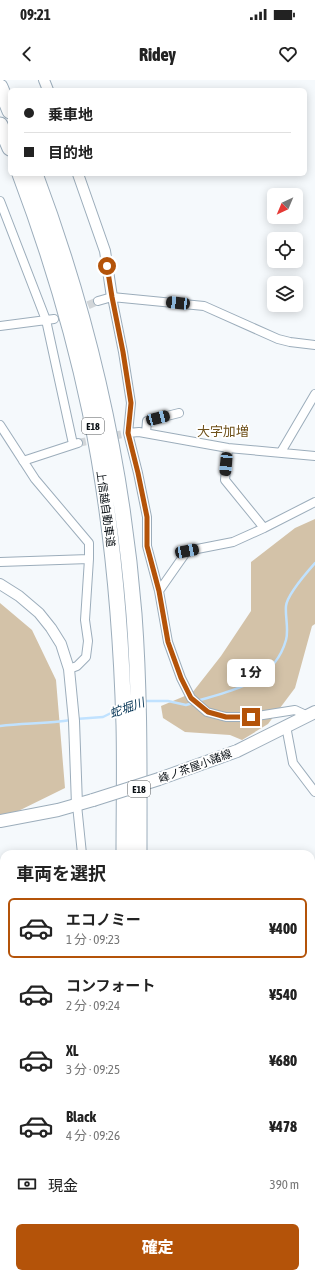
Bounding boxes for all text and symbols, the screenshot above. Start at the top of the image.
text: 09:21 [20,6,51,23]
icon: back [16,43,38,65]
icon: heart [277,43,299,65]
text: Ridey [139,44,176,65]
text: 乗車地 [48,106,93,123]
text: 目的地 [48,144,93,161]
north arrow [267,188,303,224]
map controls [267,188,303,312]
button: locate [267,232,303,268]
route start [98,257,116,275]
button: layers [267,276,303,312]
car [165,296,191,310]
car [145,409,171,427]
road number: E18 [82,418,104,434]
district label: 大字加増 [197,424,249,439]
car [219,452,233,476]
street label: 上信越自動車道 [95,470,117,548]
car [174,543,200,559]
callout: 1 分 [227,659,275,687]
text: 1 分 [241,665,261,680]
water label: 蛇堀川 [108,695,148,720]
route end [242,708,260,726]
street label: 峰ノ茶屋小諸線 [157,747,233,785]
road number: E18 [128,781,150,797]
text: 車両を選択 [16,863,106,884]
icon: car [18,910,54,946]
text: エコノミー [66,911,141,928]
text: ¥400 [269,920,297,937]
text: 1 分 · 09:23 [66,932,120,947]
icon: car [18,976,54,1012]
text: コンフォート [66,977,156,994]
text: ¥540 [269,986,297,1003]
text: 2 分 · 09:24 [66,998,120,1013]
icon: car [18,1042,54,1078]
text: XL [66,1042,79,1059]
text: ¥680 [269,1052,297,1069]
text: 3 分 · 09:25 [66,1062,120,1077]
icon: car [18,1108,54,1144]
text: Black [66,1108,96,1125]
text: ¥478 [269,1118,297,1135]
text: 4 分 · 09:26 [66,1128,120,1143]
icon: cash [16,1173,38,1195]
text: 現金 [48,1177,78,1194]
text: 390 m [270,1177,299,1192]
button: 確定 [16,1224,299,1270]

